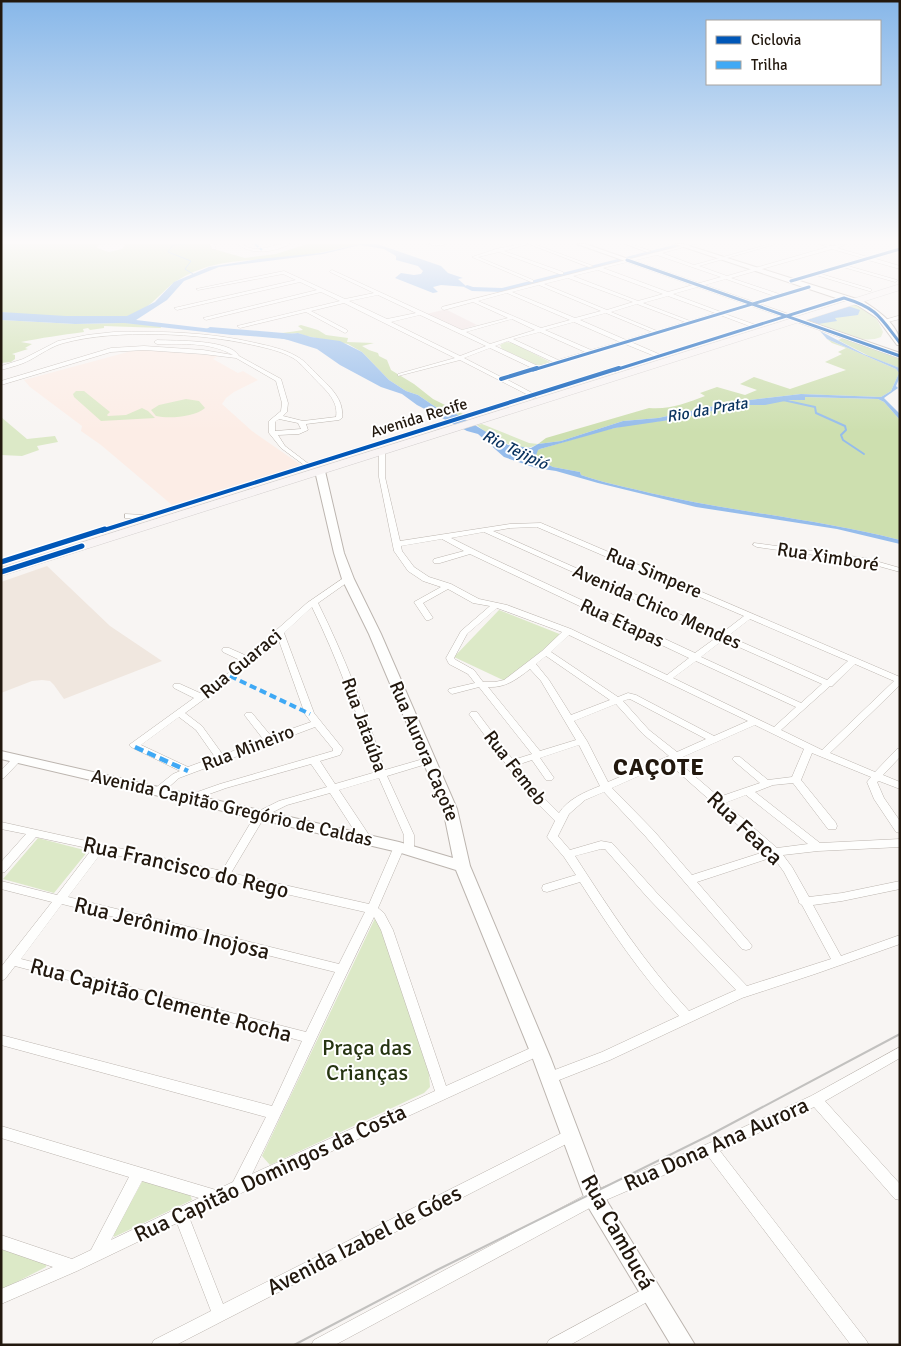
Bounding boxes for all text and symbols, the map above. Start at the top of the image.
legend [706,20,881,85]
text: Ciclovia [751,31,801,49]
text: Trilha [751,56,788,74]
water label: Rio da Prata [665,393,750,427]
street label: Avenida Recife [368,394,470,442]
water label: Rio Tejipió [479,426,552,475]
street label: Rua Ximboré [775,537,881,577]
street label: Rua Simpere [602,542,706,604]
street label: Avenida Chico Mendes [569,559,745,655]
street label: Rua Etapas [576,593,668,653]
street label: Rua Guaraci [195,624,287,704]
street label: Rua Jataúba [336,674,392,776]
street label: Rua Aurora Caçote [384,677,464,825]
street label: Rua Mineiro [198,719,298,777]
street label: Rua Femeb [478,726,552,810]
district label: CAÇOTE [613,752,705,782]
street label: Avenida Capitão Gregório de Caldas [89,764,375,852]
street label: Rua Feaca [701,785,789,871]
street label: Rua Francisco do Rego [80,830,292,904]
street label: Rua Jerônimo Inojosa [71,891,273,965]
street label: Rua Capitão Clemente Rocha [27,952,295,1048]
park label: Praça das Crianças [322,1034,412,1086]
street label: Rua Dona Ana Aurora [619,1091,813,1197]
street label: Rua Capitão Domingos da Costa [130,1098,410,1248]
street label: Rua Cambucá [575,1170,661,1294]
street label: Avenida Izabel de Góes [262,1179,466,1301]

